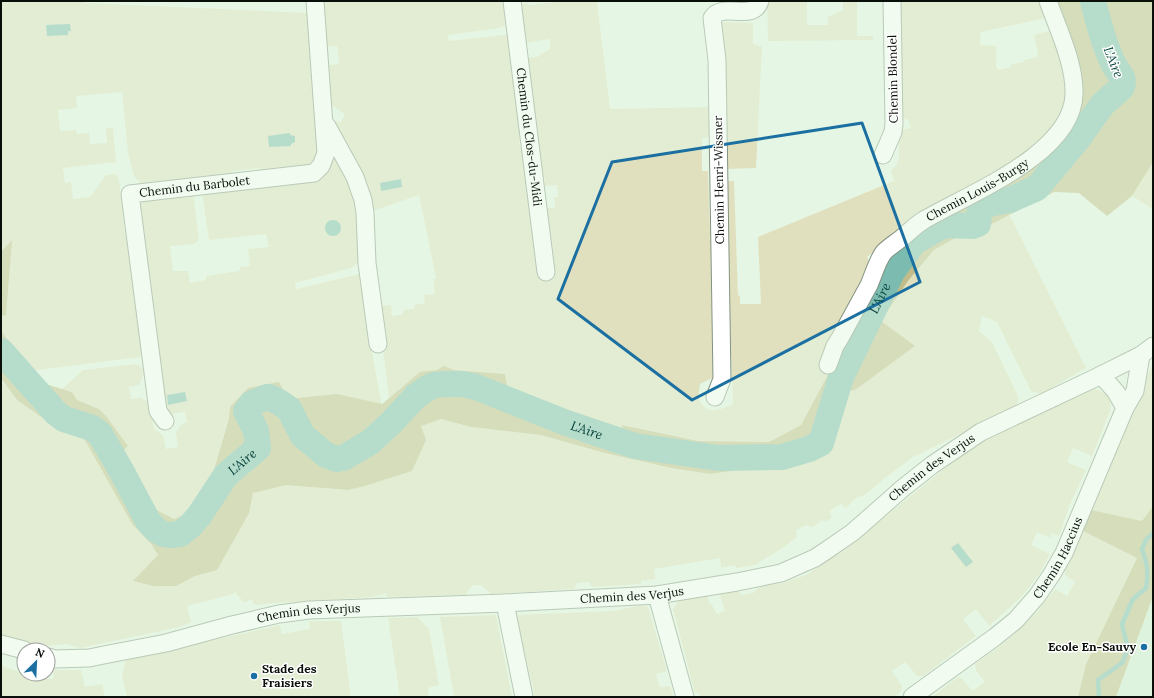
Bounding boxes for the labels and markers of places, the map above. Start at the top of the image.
place label: Ecole En-Sauvy [1048,639,1136,654]
marker: Ecole En-Sauvy [1139,642,1149,652]
place label: Stade des Fraisiers [262,661,317,690]
marker: Stade des Fraisiers [249,671,259,681]

